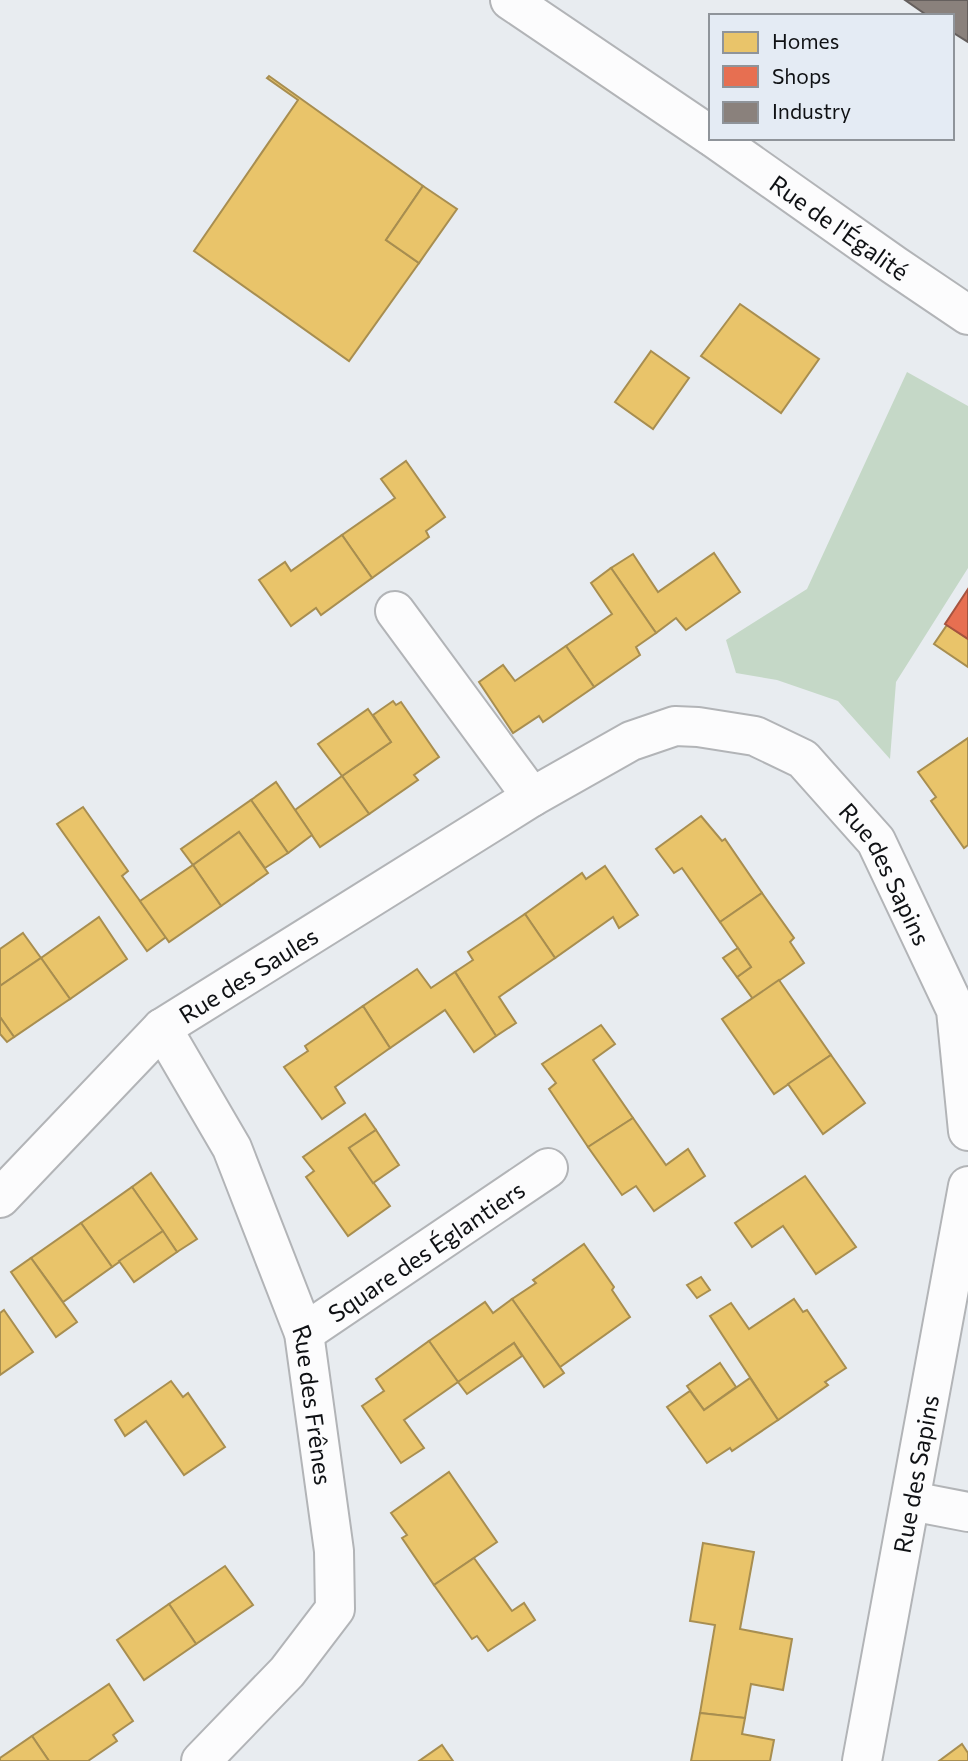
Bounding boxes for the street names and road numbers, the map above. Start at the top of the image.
street label: Rue de l'Égalité [765,168,915,286]
street label: Rue des Sapins [834,796,938,950]
street label: Rue des Saules [173,920,323,1029]
street label: Square des Églantiers [322,1174,530,1327]
street label: Rue des Frênes [288,1320,339,1487]
street label: Rue des Sapins [886,1392,944,1555]

